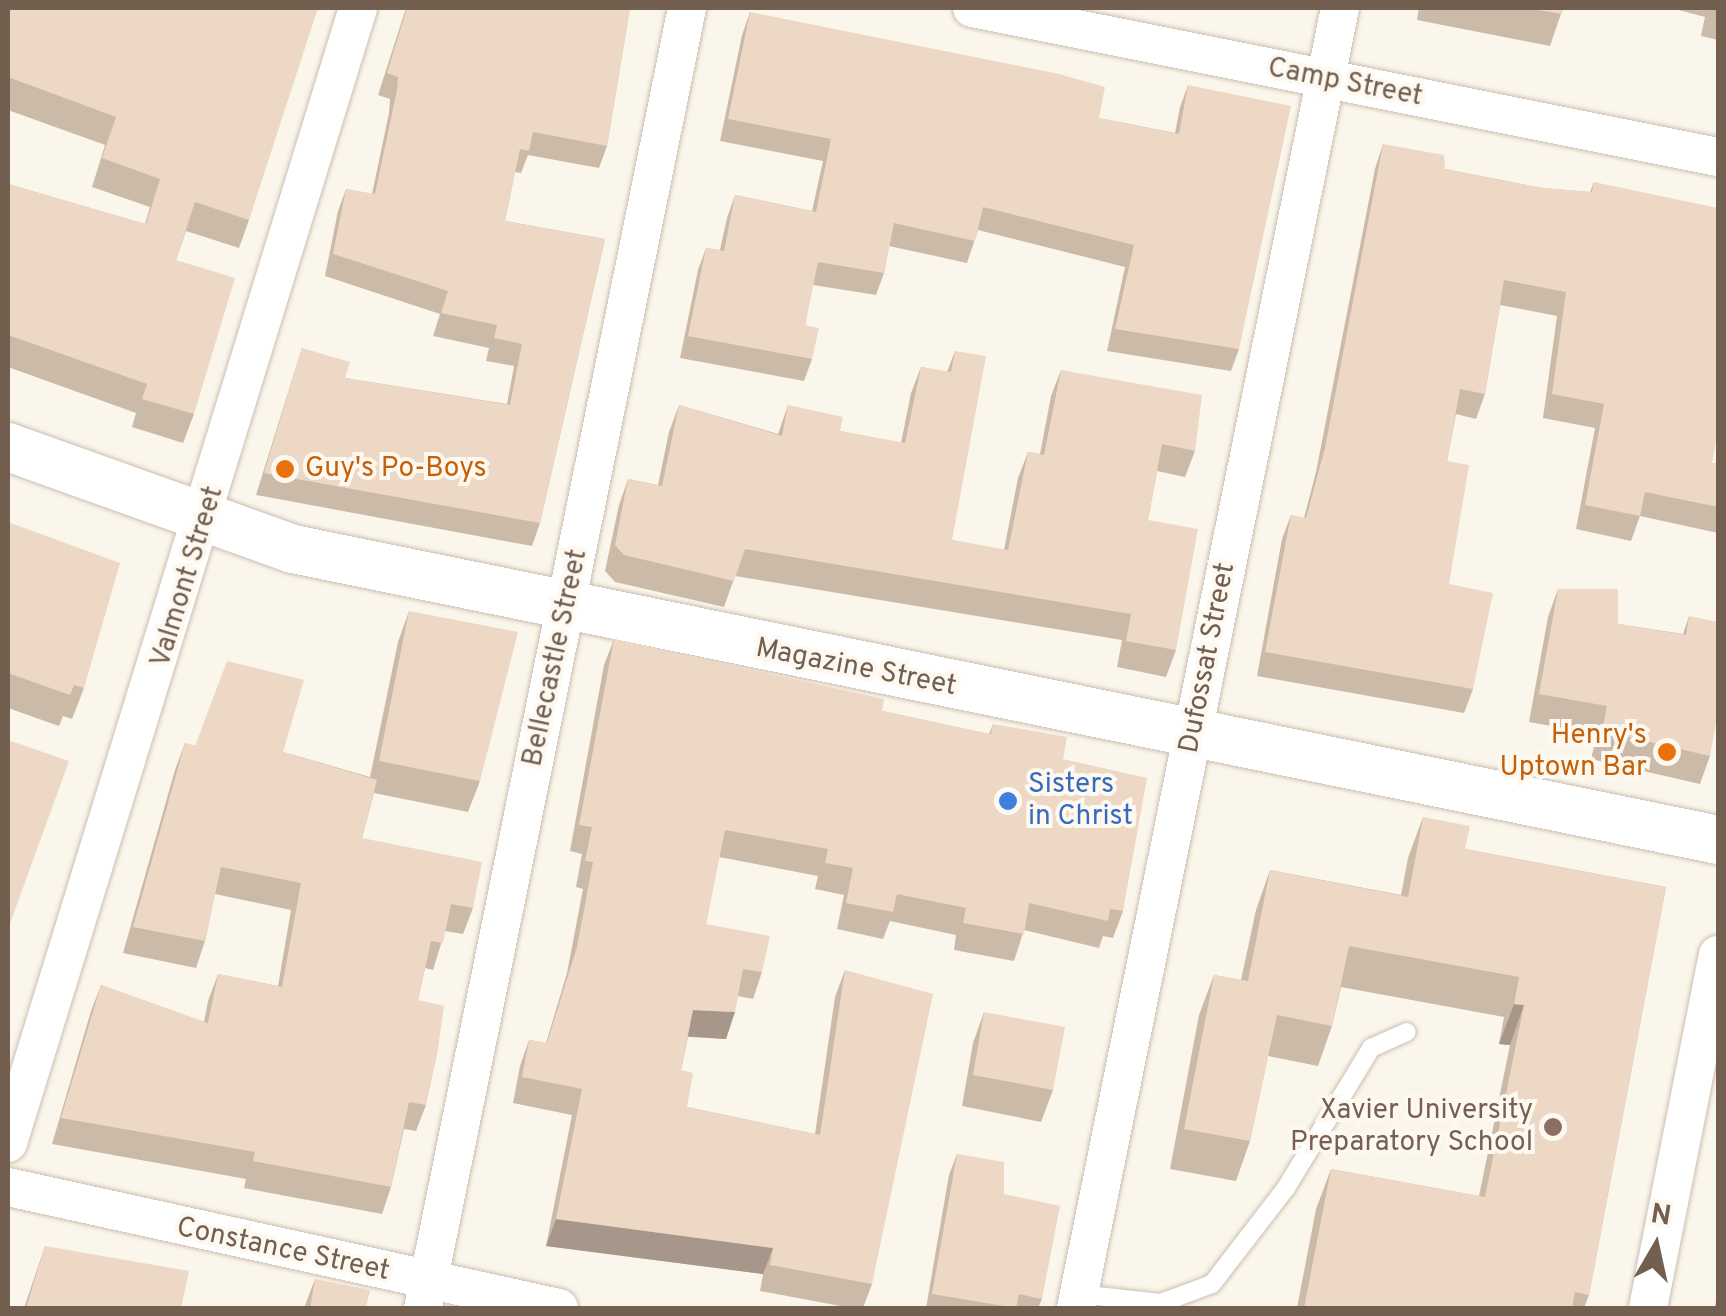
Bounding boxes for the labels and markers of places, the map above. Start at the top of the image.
place label: Guy's Po-Boys [305,452,487,486]
marker: Guy's Po-Boys [274,458,296,480]
place label: Henry's Uptown Bar [1500,719,1647,785]
marker: Henry's Uptown Bar [1656,741,1678,763]
place label: Sisters in Christ [1028,768,1133,834]
marker: Sisters in Christ [997,790,1019,812]
place label: Xavier University Preparatory School [1290,1094,1533,1160]
marker: Xavier University Preparatory School [1542,1116,1564,1138]

